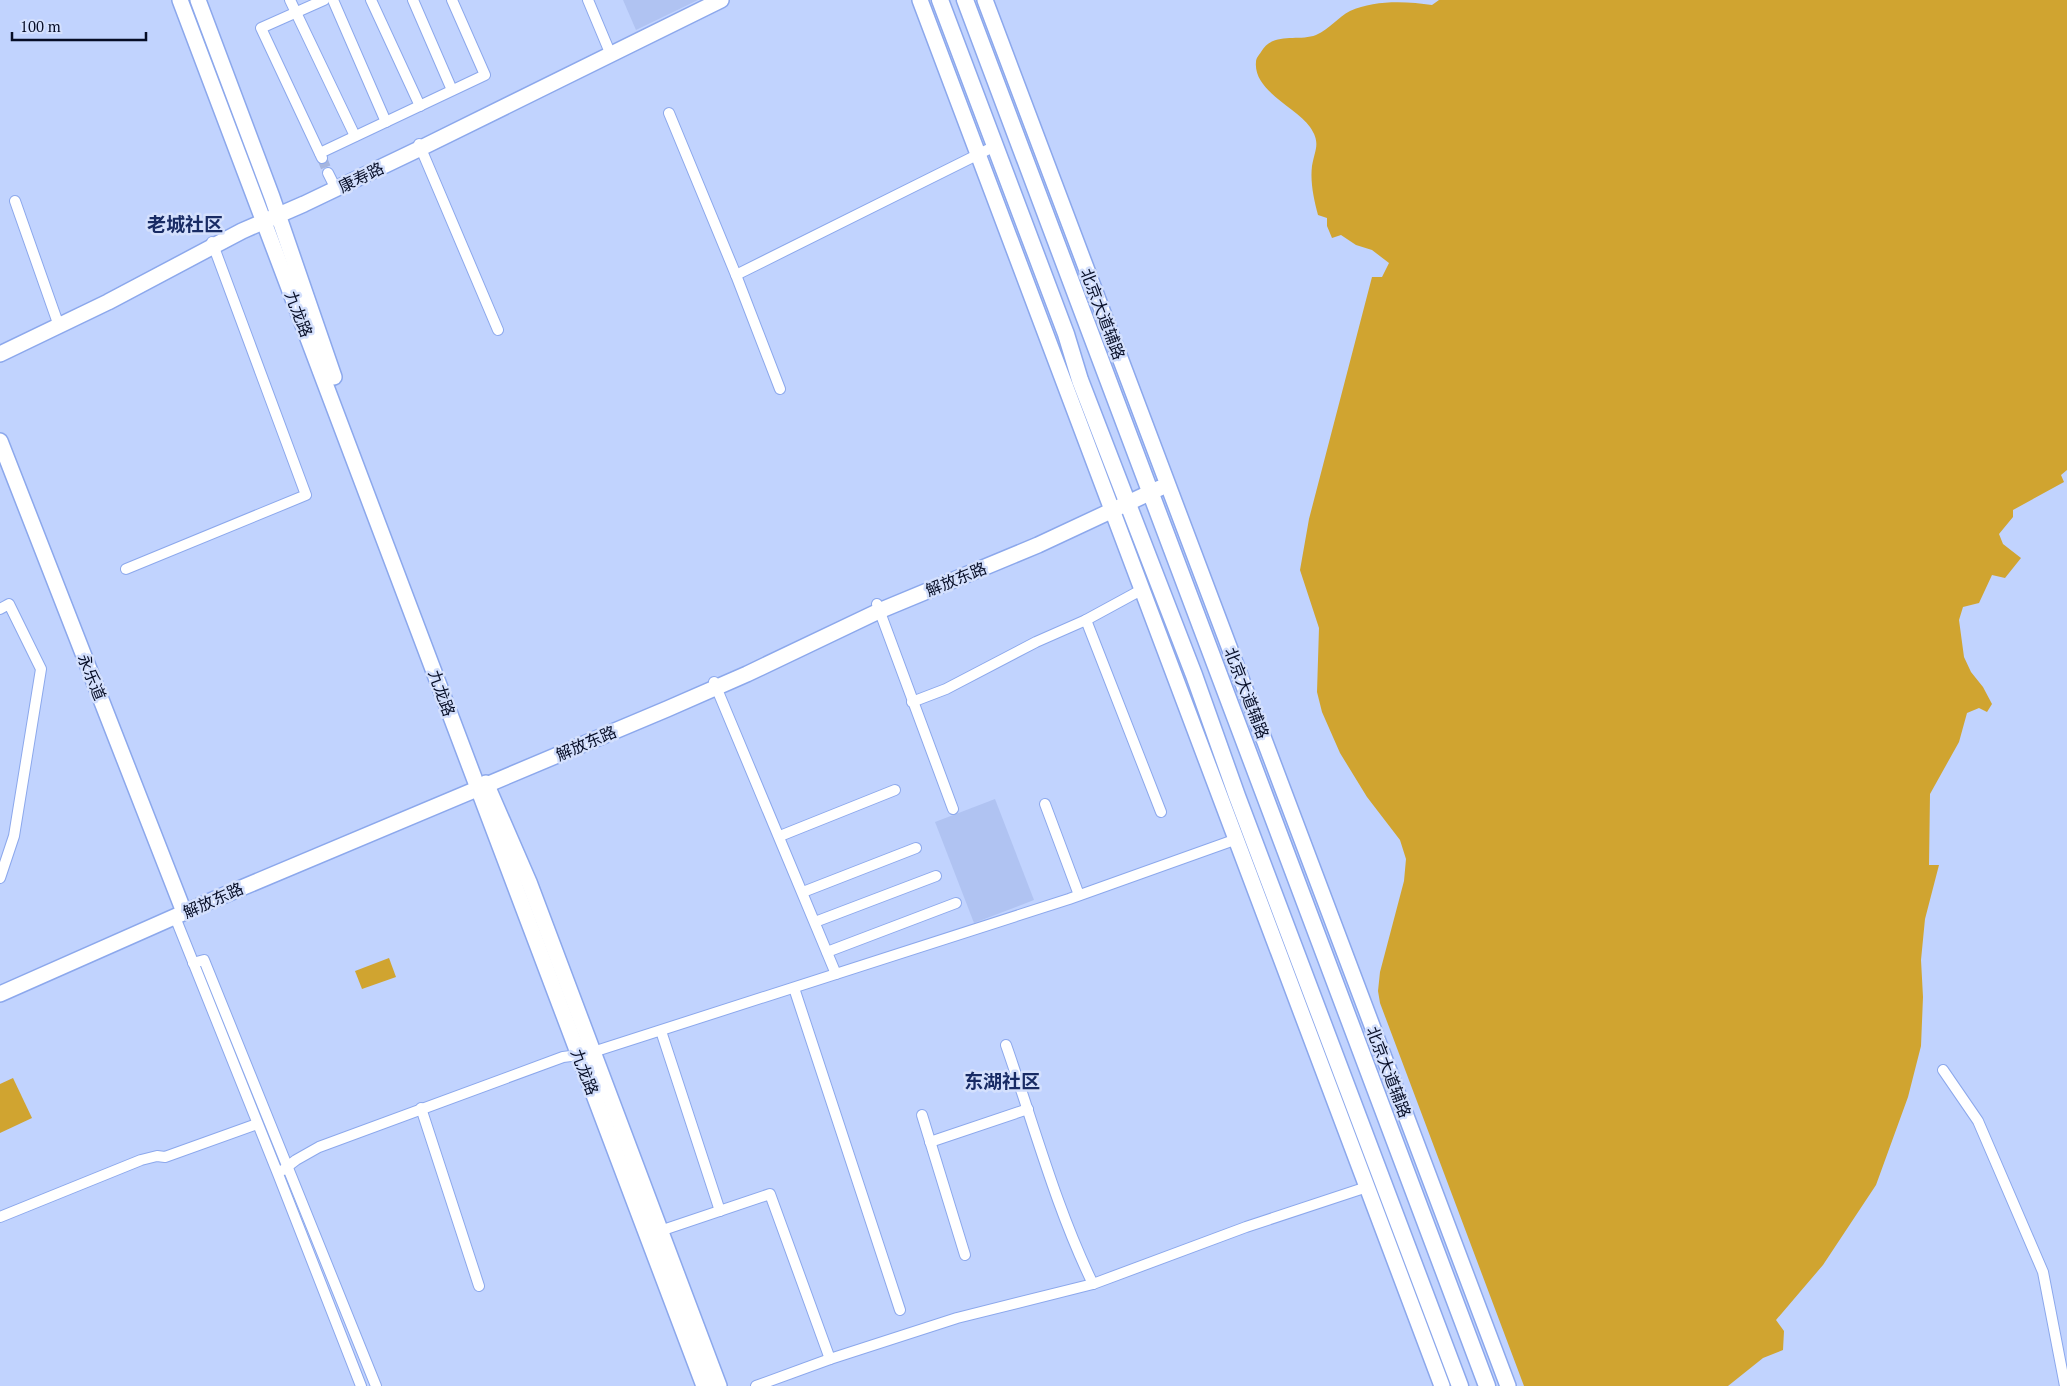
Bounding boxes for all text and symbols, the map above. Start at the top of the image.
scale bar [12,10,146,42]
text: 100 m [20,16,61,36]
street label: 康寿路 [335,157,387,197]
district label: 老城社区 [147,211,223,236]
street label: 北京大道辅路 [1076,265,1130,363]
street label: 九龙路 [280,288,318,340]
street label: 解放东路 [922,557,990,601]
street label: 北京大道辅路 [1220,644,1274,742]
street label: 永乐道 [73,651,111,703]
street label: 九龙路 [423,667,461,719]
street label: 解放东路 [552,720,620,766]
street label: 解放东路 [179,877,247,923]
street label: 北京大道辅路 [1362,1023,1416,1121]
street label: 九龙路 [566,1046,604,1098]
district label: 东湖社区 [964,1068,1040,1093]

